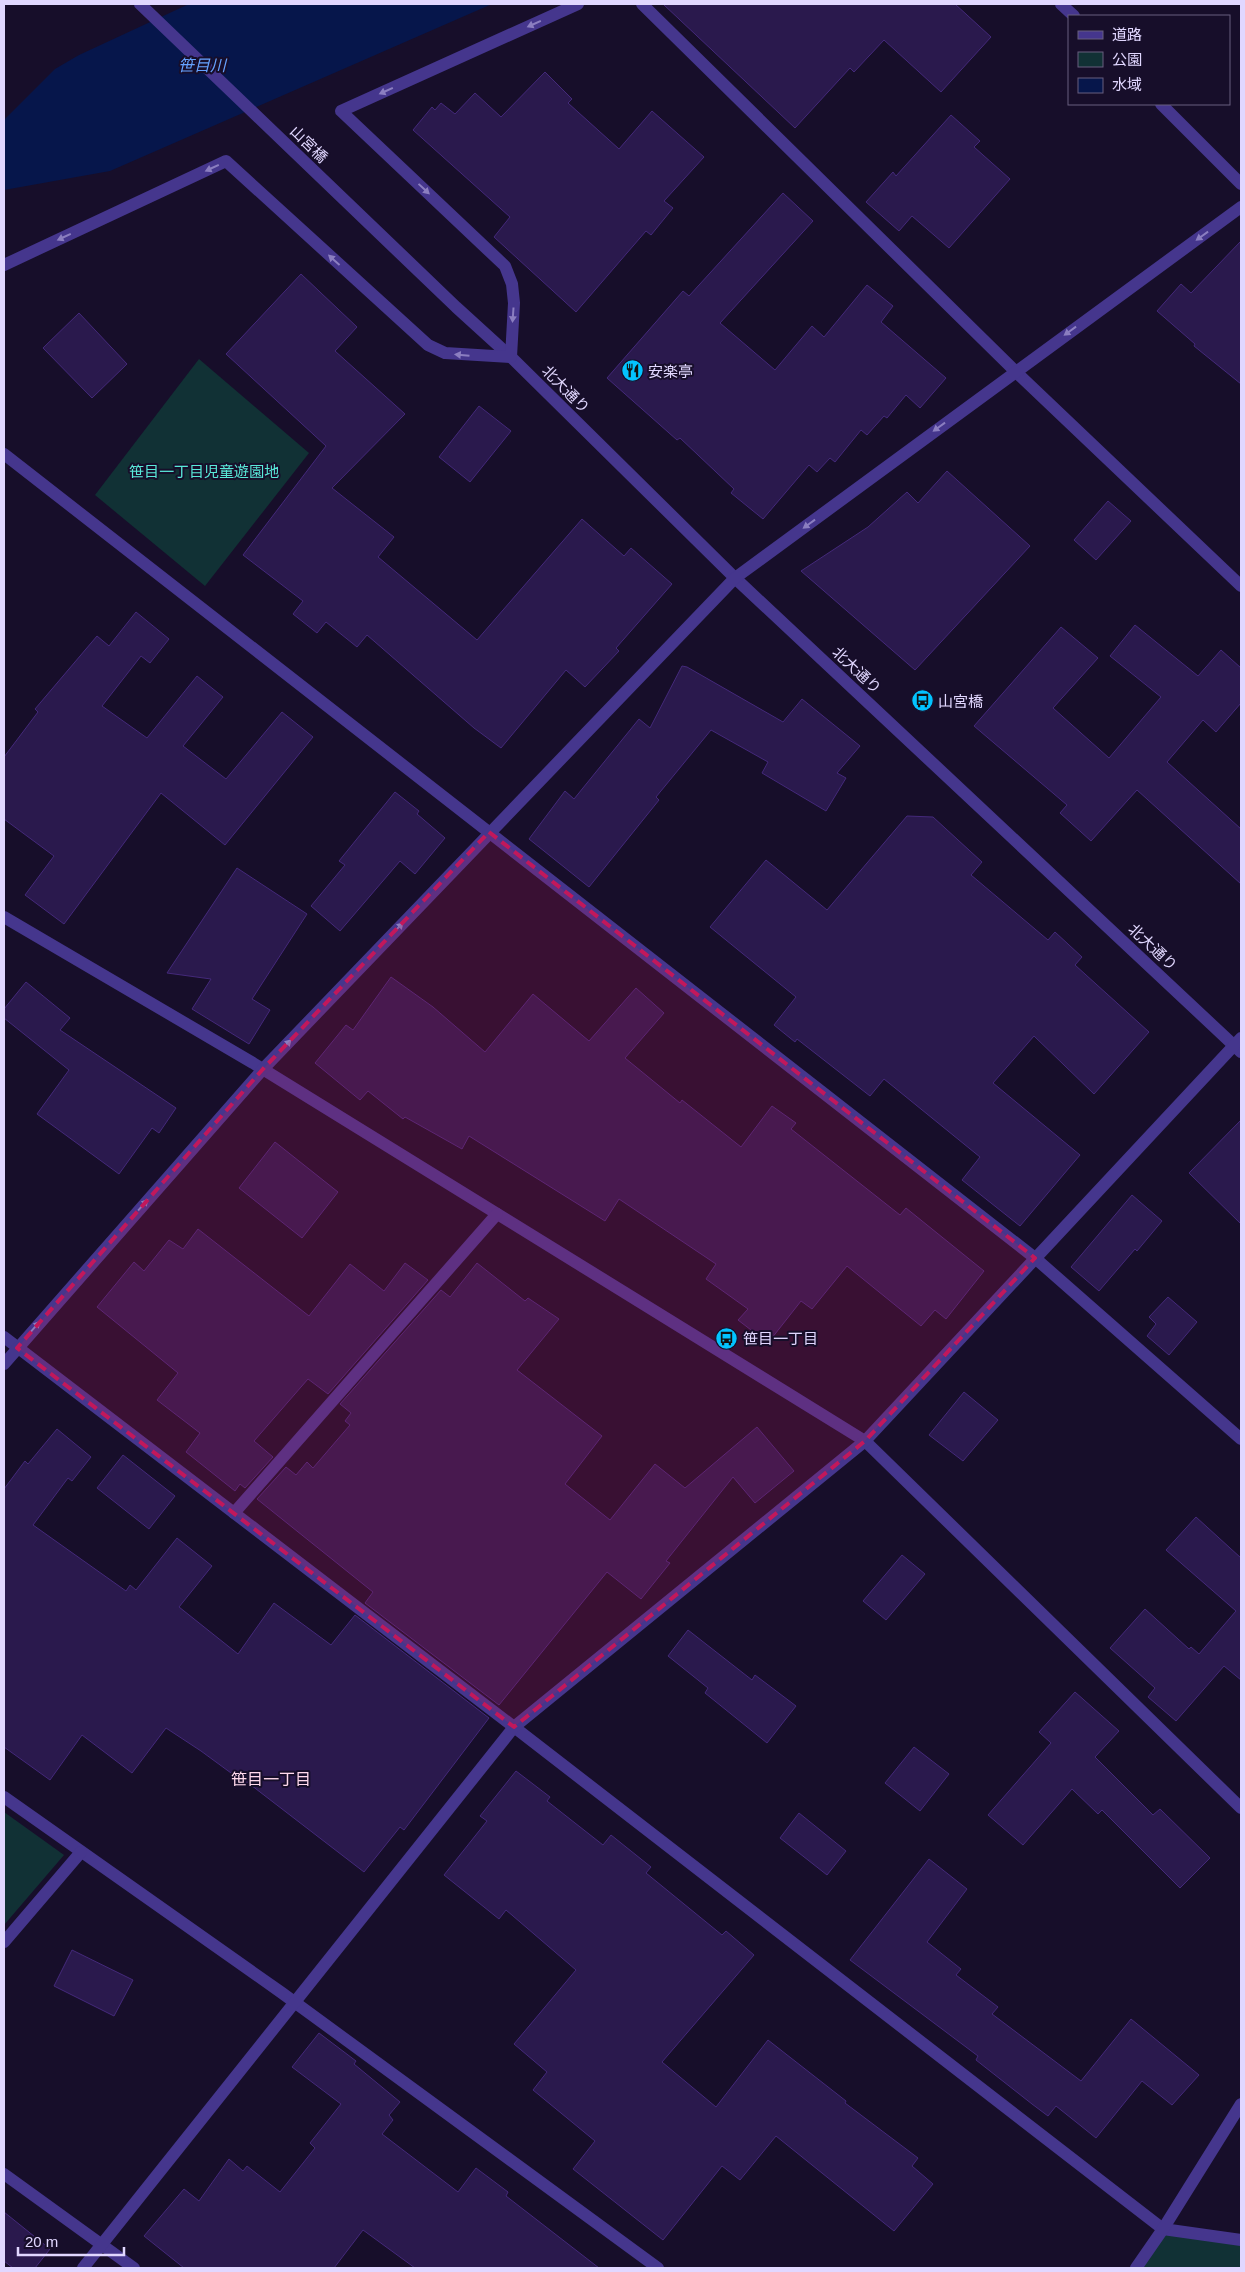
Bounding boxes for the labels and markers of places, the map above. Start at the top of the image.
restaurant icon: 安楽亭 [620,359,644,383]
place label: 安楽亭 [648,363,693,380]
bus stop icon: 山宮橋 [910,689,934,713]
place label: 山宮橋 [938,693,983,710]
bus stop icon: 笹目一丁目 [715,1326,739,1350]
place label: 笹目一丁目 [743,1330,818,1347]

